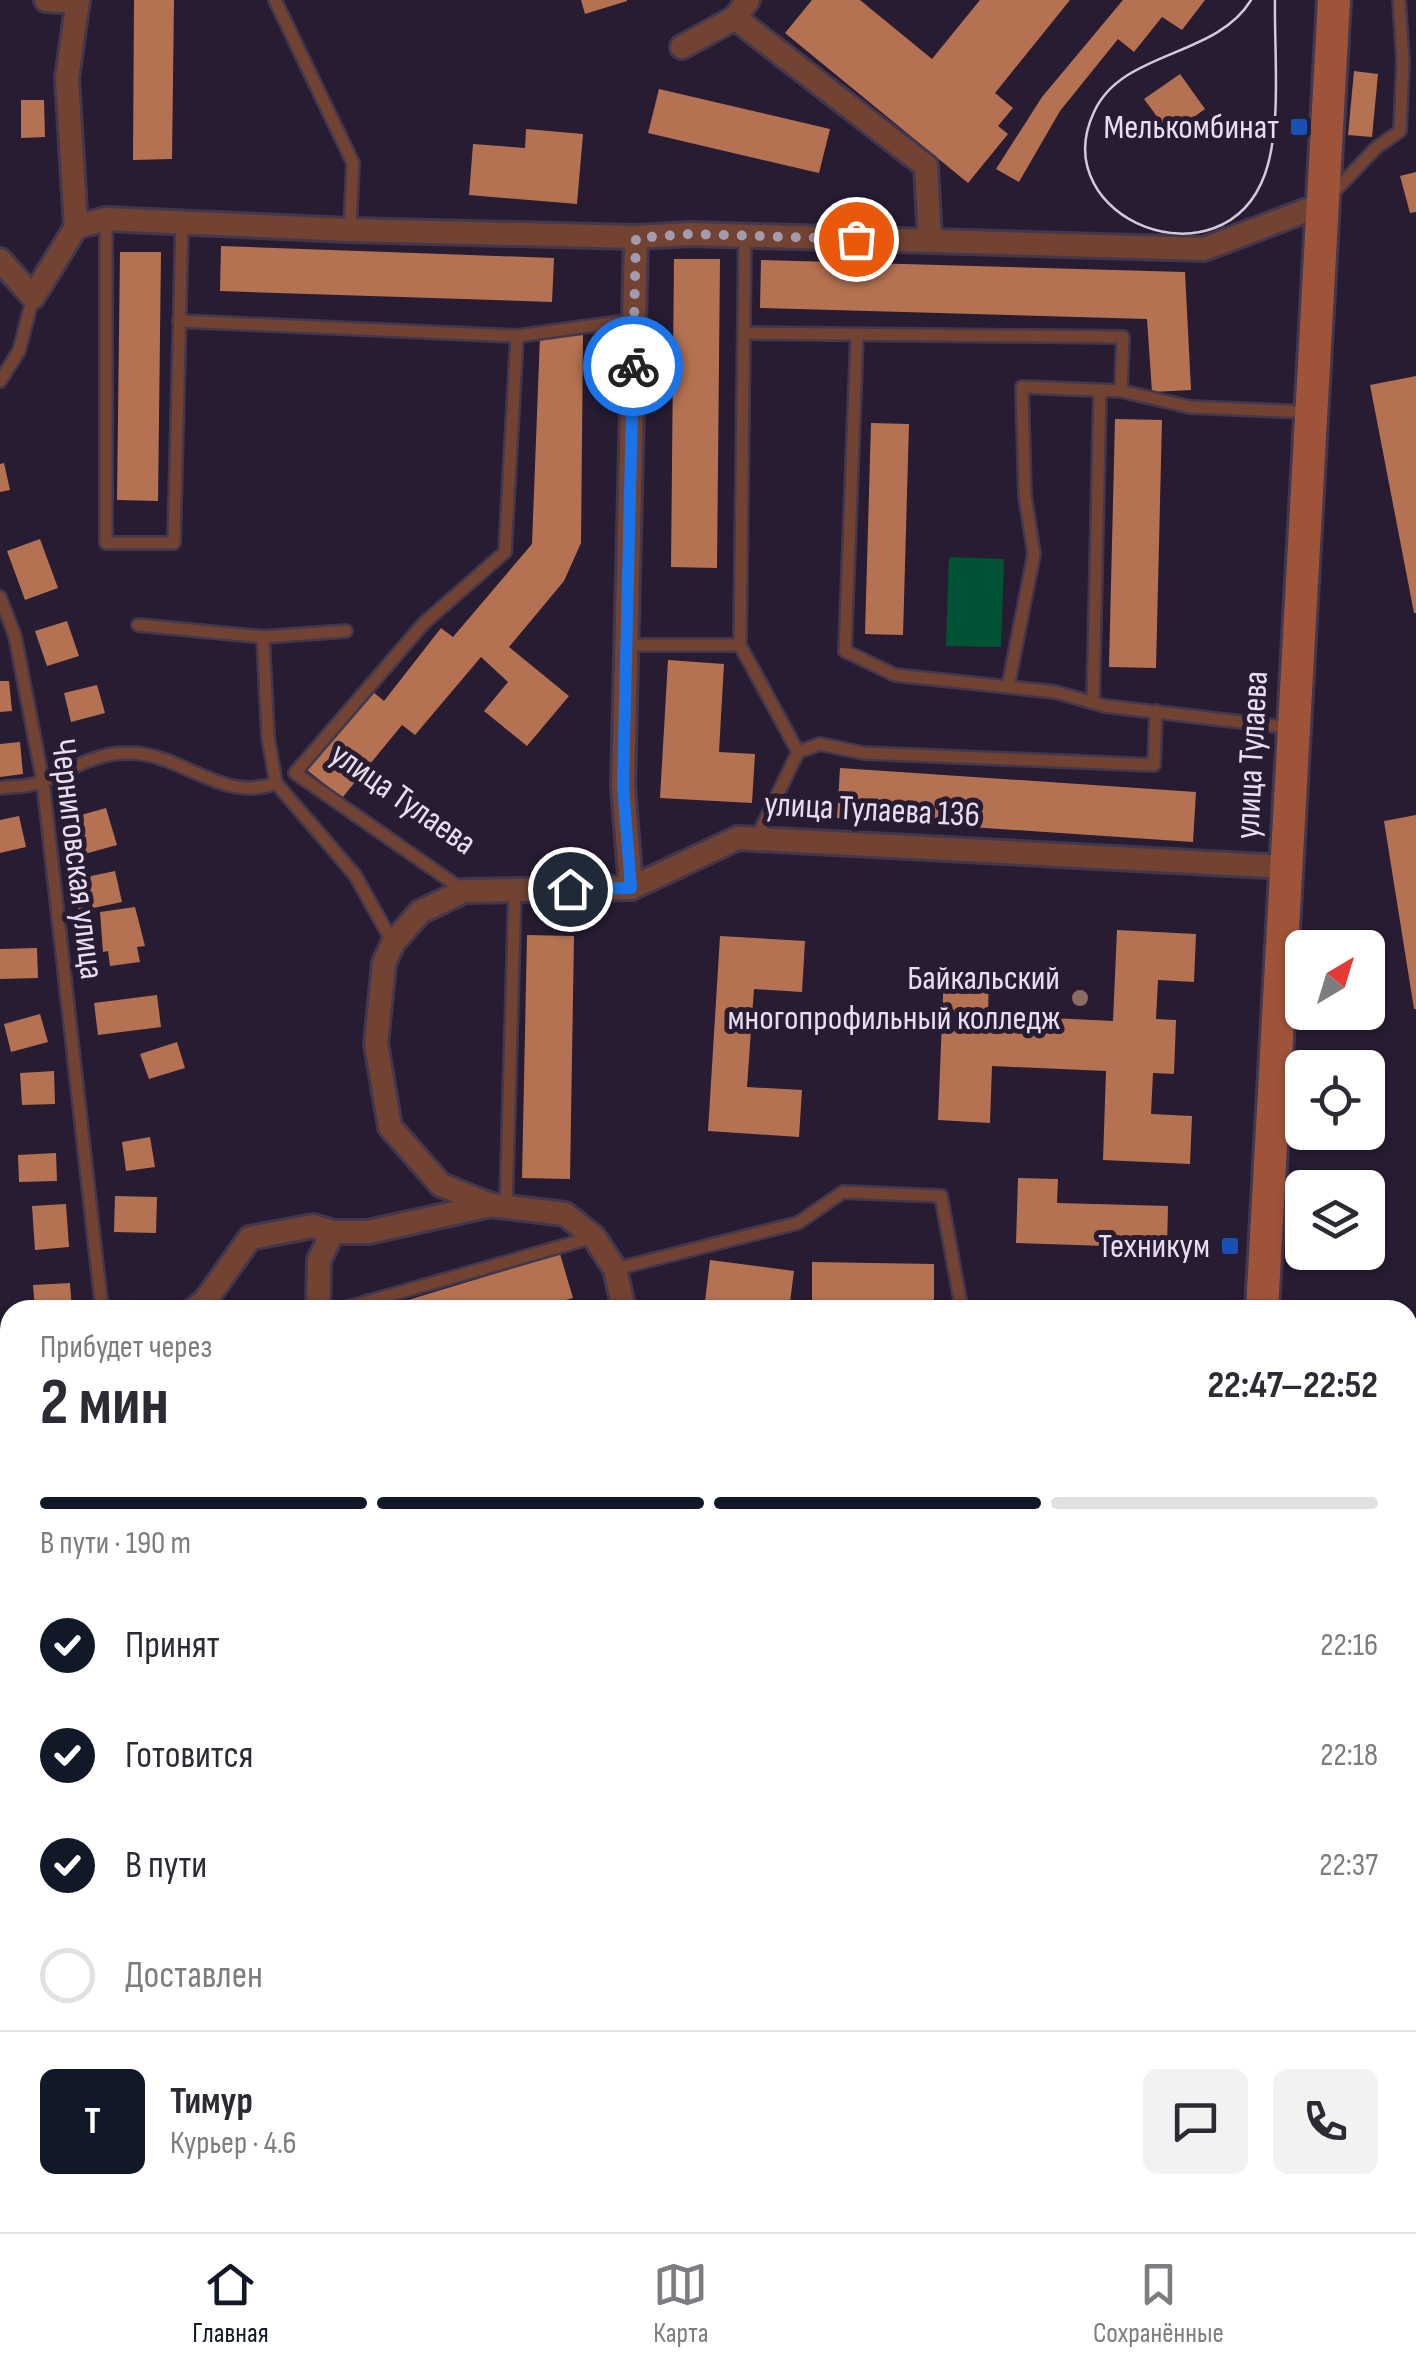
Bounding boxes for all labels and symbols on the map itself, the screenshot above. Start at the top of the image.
place label: Мелькомбинат [1103,106,1279,149]
marker: Мелькомбинат [1288,116,1310,138]
pin [814,197,899,282]
courier [583,316,683,416]
street label: улица Тулаева [1226,670,1278,840]
street label: улица Тулаева [322,733,484,865]
street label: Черниговская улица [41,736,113,982]
street label: улица Тулаева 136 [763,783,981,837]
pin [528,847,613,932]
north arrow [1285,930,1385,1030]
place label: Байкальский многопрофильный колледж [727,957,1060,1040]
marker: Байкальский многопрофильный колледж [1069,987,1091,1009]
place label: Техникум [1098,1225,1210,1268]
marker: Техникум [1219,1235,1241,1257]

